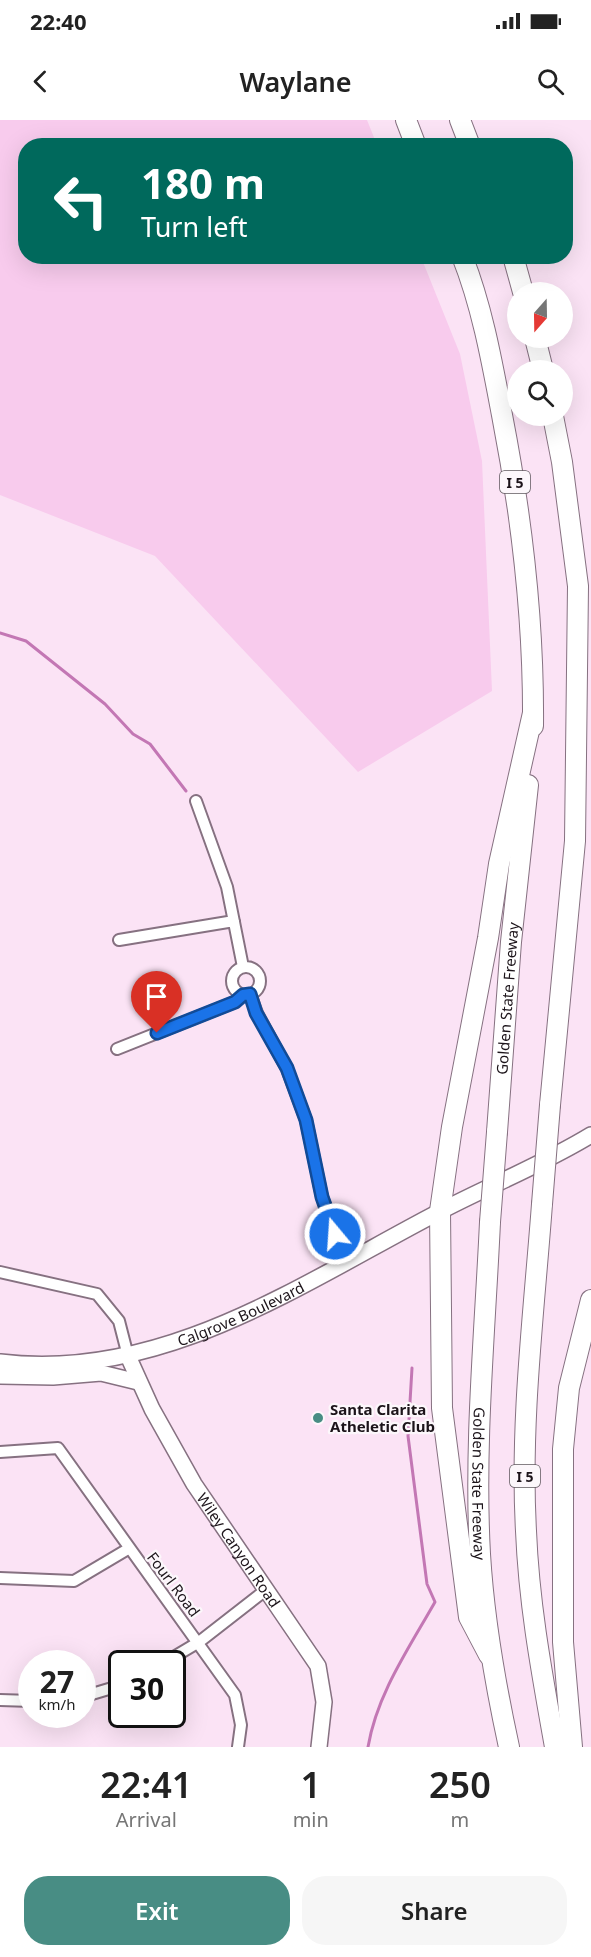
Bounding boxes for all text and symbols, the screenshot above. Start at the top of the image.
text: 22:40 [30,6,87,36]
text: Waylane [239,63,352,100]
icon: back [24,65,57,98]
icon: search [534,65,567,98]
text: 180 m [141,154,265,211]
icon: left [42,162,120,240]
text: Turn left [141,208,247,245]
north arrow [507,282,573,348]
map controls [507,282,573,426]
button: search [507,360,573,426]
road number: I 5 [500,471,530,493]
street label: Golden State Freeway [491,921,523,1075]
pin [131,971,182,1033]
icon: arrive [140,980,173,1013]
position arrow [303,1202,367,1266]
street label: Calgrove Boulevard [174,1277,308,1350]
place label: Santa Clarita Atheletic Club [330,1399,435,1436]
street label: Golden State Freeway [468,1407,490,1561]
marker: Santa Clarita Atheletic Club [311,1411,325,1425]
road number: I 5 [510,1465,540,1487]
street label: Wiley Canyon Road [193,1489,285,1611]
street label: Fourl Road [143,1548,205,1620]
speed limit sign: 30 [108,1650,186,1728]
text: 27 [40,1661,74,1702]
text: km/h [39,1694,75,1714]
text: 22:41 [100,1760,192,1809]
text: 1 [300,1760,321,1809]
text: 250 [429,1760,491,1809]
text: Arrival [116,1806,177,1833]
text: min [293,1806,329,1833]
text: m [451,1806,469,1833]
button: Exit [24,1876,290,1945]
button: Share [302,1876,567,1945]

